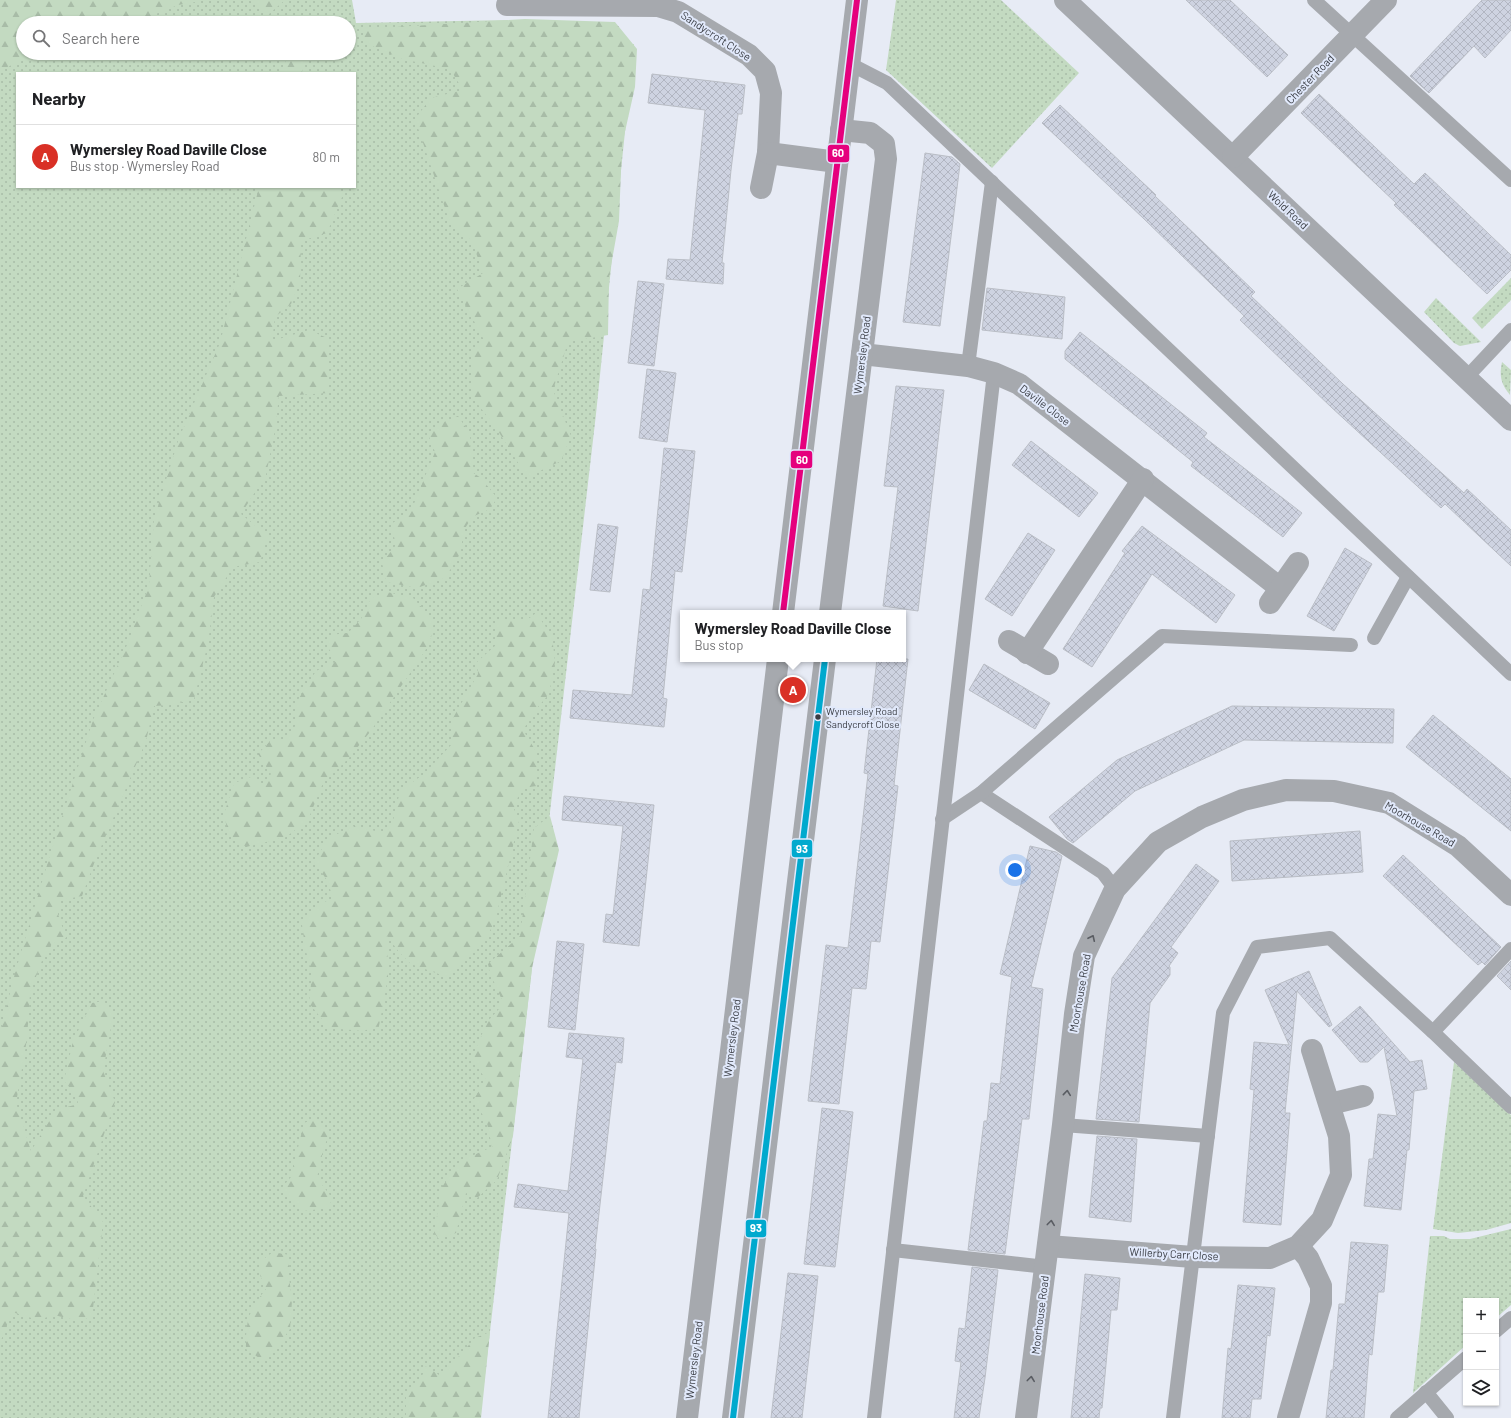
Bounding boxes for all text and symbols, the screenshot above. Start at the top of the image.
street label: Sandycroft Close [679,8,754,63]
search box [16,16,356,60]
icon: search [30,27,52,49]
text: Search here [62,29,140,47]
street label: Chester Road [1283,51,1336,106]
text: Nearby [32,88,86,108]
text: Wymersley Road Daville Close [70,140,267,158]
line badge: 60 [827,144,850,163]
text: 60 [832,146,844,159]
text: A [41,149,49,165]
text: 80 m [313,149,340,165]
text: Bus stop · Wymersley Road [70,158,220,174]
street label: Wold Road [1266,188,1311,231]
street label: Wymersley Road [850,315,873,395]
street label: Daville Close [1018,381,1073,428]
line badge: 60 [790,450,813,469]
text: 60 [796,453,808,466]
popup [680,610,906,662]
text: Wymersley Road Daville Close [694,619,892,637]
text: Bus stop [694,637,743,653]
pin: A [780,675,806,705]
place label: Wymersley Road Sandycroft Close [826,705,900,730]
marker: Wymersley Road Sandycroft Close [813,712,823,722]
street label: Moorhouse Road [1383,798,1458,849]
line badge: 93 [791,839,813,858]
text: 93 [796,842,808,855]
your location [1005,860,1025,880]
one-way arrow [1087,935,1095,943]
street label: Moorhouse Road [1066,953,1093,1033]
street label: Wymersley Road [720,998,743,1078]
one-way arrow [1062,1090,1071,1097]
line badge: 93 [745,1219,767,1238]
one-way arrow [1046,1220,1055,1226]
text: 93 [750,1221,762,1234]
street label: Willerby Carr Close [1129,1245,1219,1262]
street label: Moorhouse Road [1028,1275,1051,1355]
map controls [1463,1298,1499,1406]
button: + [1463,1298,1499,1334]
street label: Wymersley Road [682,1320,705,1400]
button: − [1463,1334,1499,1370]
button: layers [1463,1370,1499,1406]
one-way arrow [1026,1376,1035,1382]

